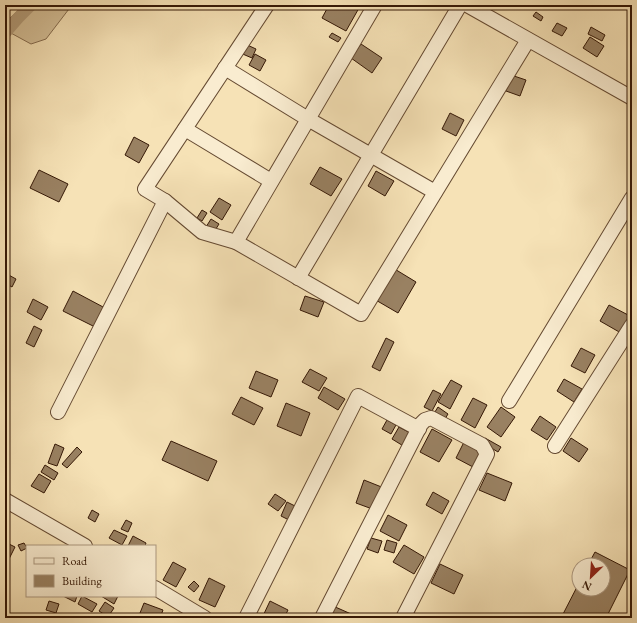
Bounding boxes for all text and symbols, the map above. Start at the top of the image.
legend [26,545,156,597]
text: Road [62,553,88,569]
north arrow [571,557,611,597]
text: Building [62,573,103,589]
text: N [580,578,594,594]

